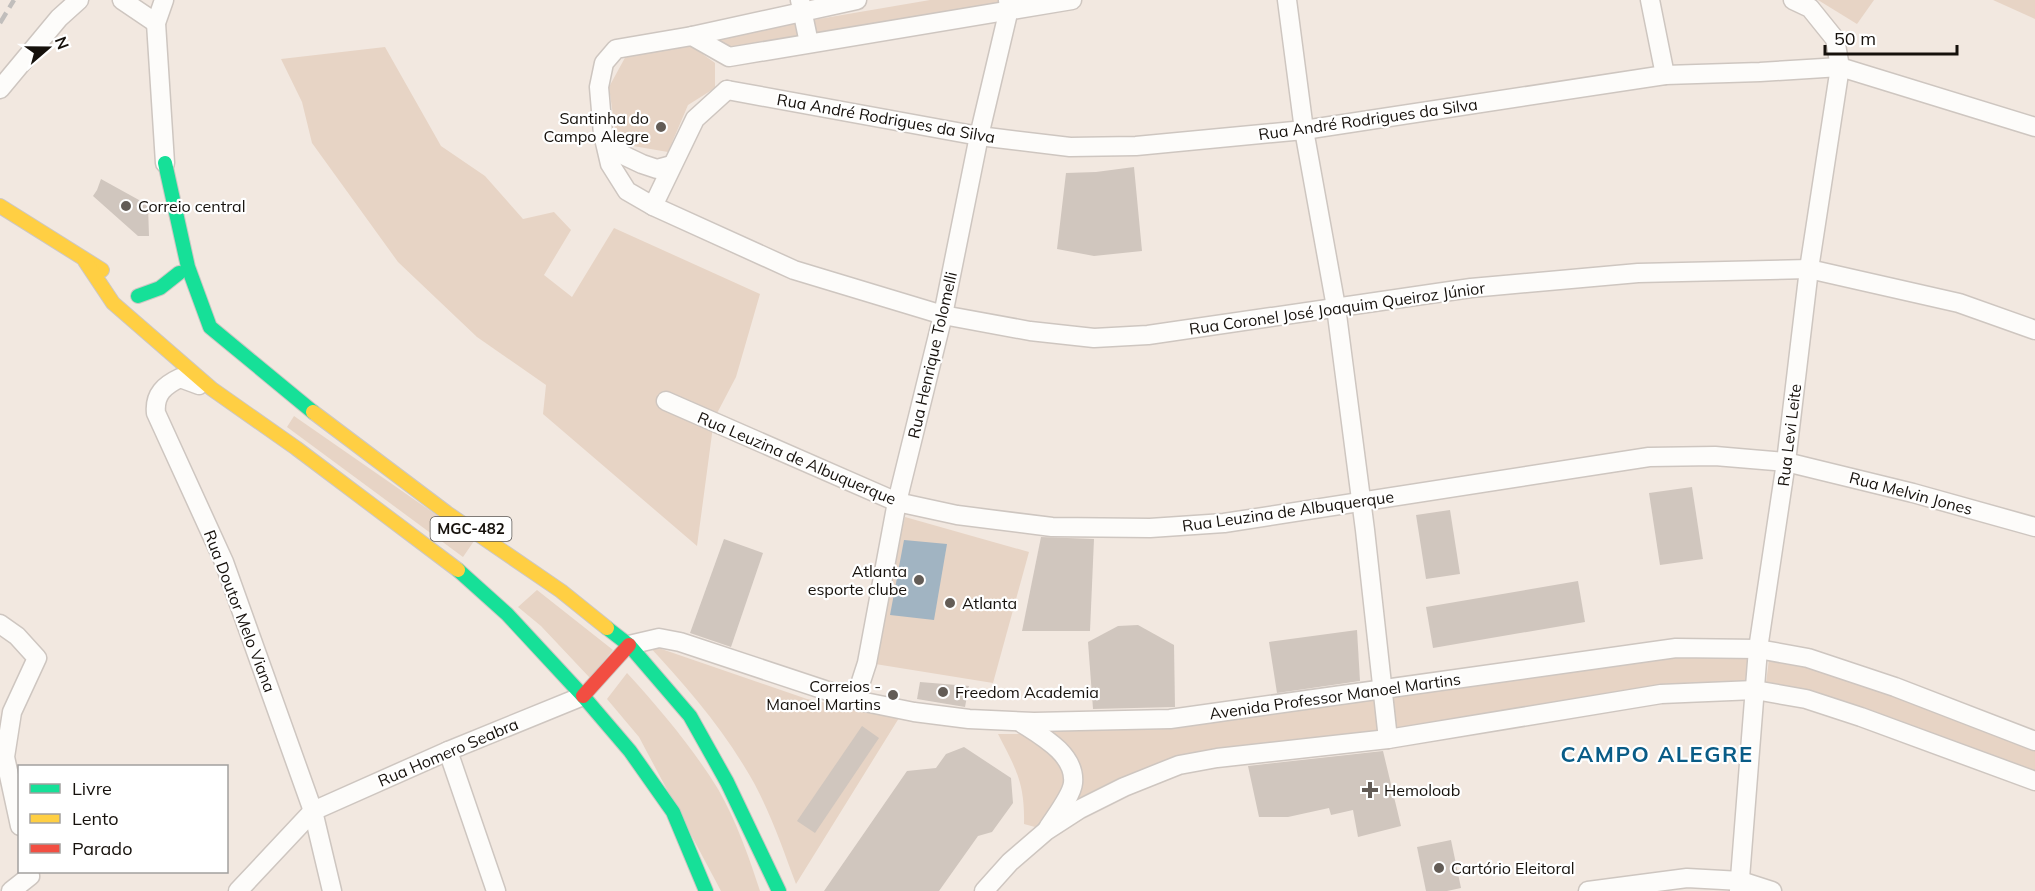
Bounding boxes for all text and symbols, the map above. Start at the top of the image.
north arrow [18,18,78,78]
scale bar [1825,18,1957,56]
text: 50 m [1834,27,1876,50]
text: N [51,34,74,52]
street label: Rua André Rodrigues da Silva [775,89,997,147]
street label: Rua André Rodrigues da Silva [1257,94,1479,144]
place label: Santinha do Campo Alegre [543,108,649,146]
marker: Santinha do Campo Alegre [654,120,668,134]
place label: Correio central [138,196,245,216]
marker: Correio central [119,199,133,213]
street label: Rua Henrique Tolomelli [903,270,961,440]
street label: Rua Coronel José Joaquim Queiroz Júnior [1188,277,1486,339]
street label: Rua Levi Leite [1773,383,1805,487]
street label: Rua Leuzina de Albuquerque [695,407,899,509]
street label: Rua Melvin Jones [1847,467,1975,519]
street label: Rua Leuzina de Albuquerque [1181,486,1395,536]
road number: MGC-482 [430,517,512,541]
street label: Rua Doutor Melo Viana [200,527,280,695]
place label: Atlanta esporte clube [808,561,907,599]
marker: Atlanta esporte clube [912,573,926,587]
place label: Atlanta [962,593,1017,613]
marker: Atlanta [943,596,957,610]
street label: Avenida Professor Manoel Martins [1208,668,1462,724]
place label: Correios - Manoel Martins [766,676,881,714]
place label: Freedom Academia [955,682,1099,702]
marker: Freedom Academia [936,685,950,699]
marker: Correios - Manoel Martins [886,688,900,702]
street label: Rua Homero Seabra [375,713,521,791]
district label: CAMPO ALEGRE [1561,740,1753,768]
legend [18,765,228,873]
text: Livre [72,777,112,800]
place label: Hemoloab [1384,780,1460,800]
marker: Hemoloab [1361,781,1379,799]
text: Lento [72,807,119,830]
text: Parado [72,837,132,860]
place label: Cartório Eleitoral [1451,858,1575,878]
marker: Cartório Eleitoral [1432,861,1446,875]

